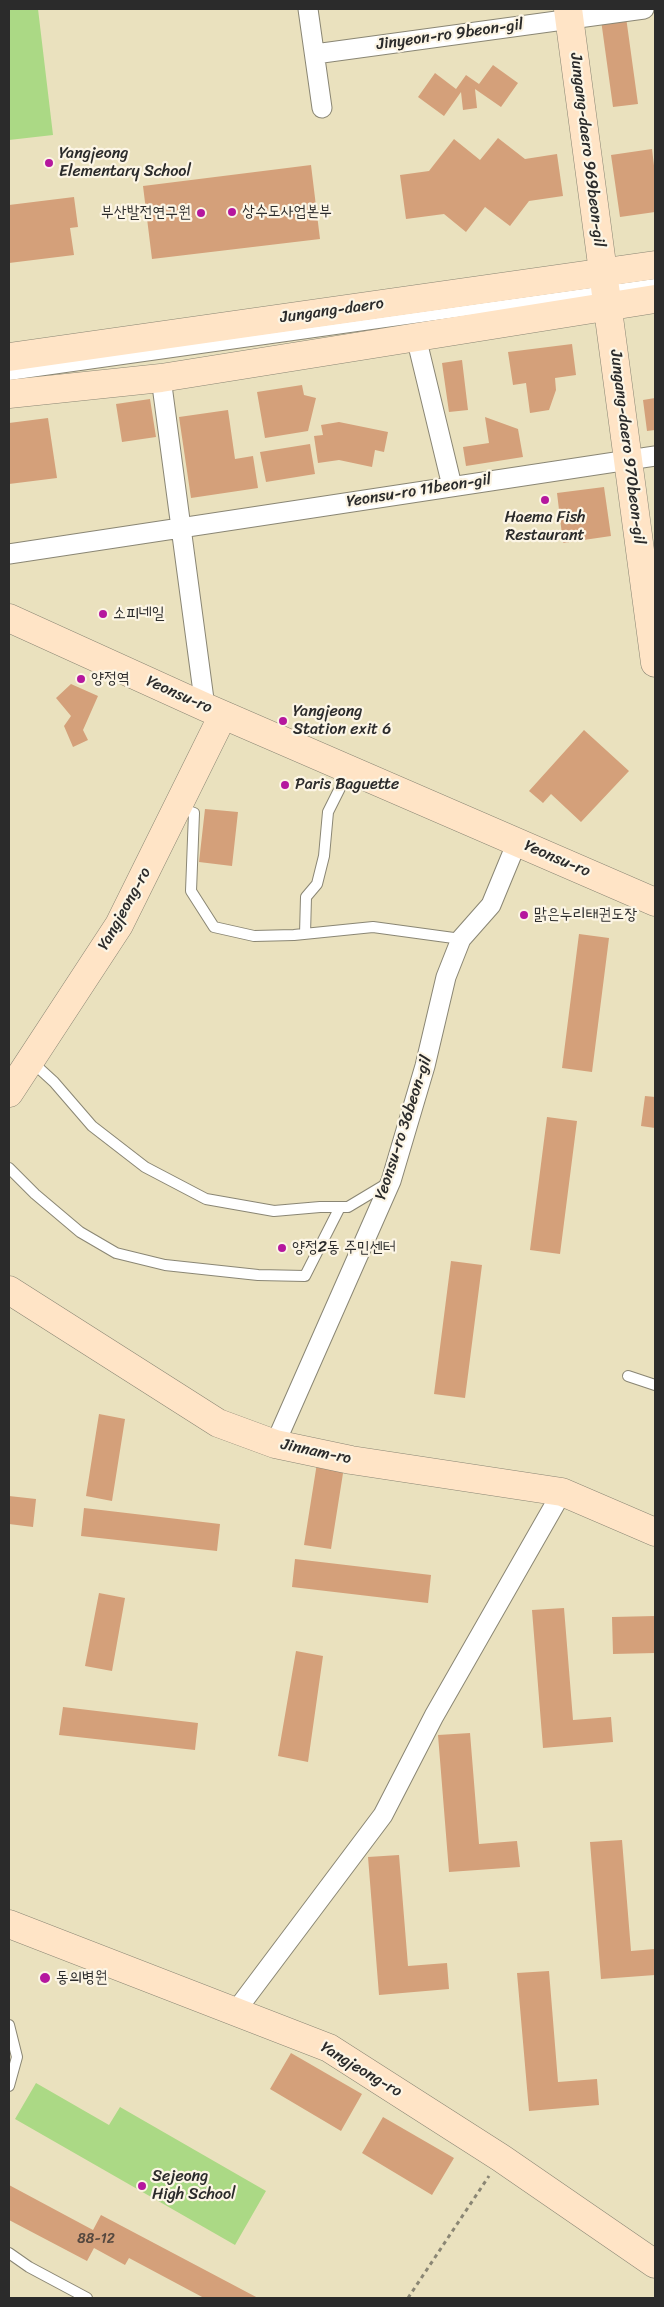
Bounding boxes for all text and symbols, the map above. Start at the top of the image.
street label: Jinyeon-ro 9beon-gil [375,15,525,55]
street label: Jungang-daero 969beon-gil [566,52,608,248]
place label: Yangjeong Elementary School [59,144,191,182]
marker: Yangjeong Elementary School [43,157,55,169]
place label: 상수도사업본부 [242,202,332,222]
place label: 부산발전연구원 [101,203,191,223]
marker: 상수도사업본부 [226,206,238,218]
marker: 부산발전연구원 [195,207,207,219]
street label: Jungang-daero [279,294,385,328]
street label: Jungang-daero 970beon-gil [606,349,648,545]
street label: Yeonsu-ro 11beon-gil [345,470,493,512]
marker: Haema Fish Restaurant [539,494,551,506]
place label: Haema Fish Restaurant [505,508,585,546]
place label: 소피네일 [113,604,165,624]
marker: 소피네일 [97,608,109,620]
place label: 양정역 [91,669,130,689]
street label: Yeonsu-ro [143,672,215,718]
marker: 양정역 [75,673,87,685]
place label: Yangjeong Station exit 6 [293,702,391,740]
marker: Yangjeong Station exit 6 [277,715,289,727]
place label: Paris Baguette [295,775,399,795]
marker: Paris Baguette [279,779,291,791]
street label: Yeonsu-ro [521,836,593,882]
street label: Yangjeong-ro [94,864,156,954]
place label: 맑은누리태권도장 [534,905,637,925]
marker: 맑은누리태권도장 [518,909,530,921]
street label: Yeonsu-ro 36beon-gil [372,1054,436,1202]
place label: 양정2동 주민센터 [292,1238,396,1258]
marker: 양정2동 주민센터 [276,1242,288,1254]
street label: Jinnam-ro [279,1435,353,1469]
place label: 동의병원 [56,1968,108,1988]
marker: 동의병원 [38,1971,52,1985]
street label: Yangjeong-ro [317,2038,405,2102]
place label: Sejeong High School [152,2167,236,2205]
marker: Sejeong High School [136,2180,148,2192]
house number: 88-12 [77,2231,115,2247]

